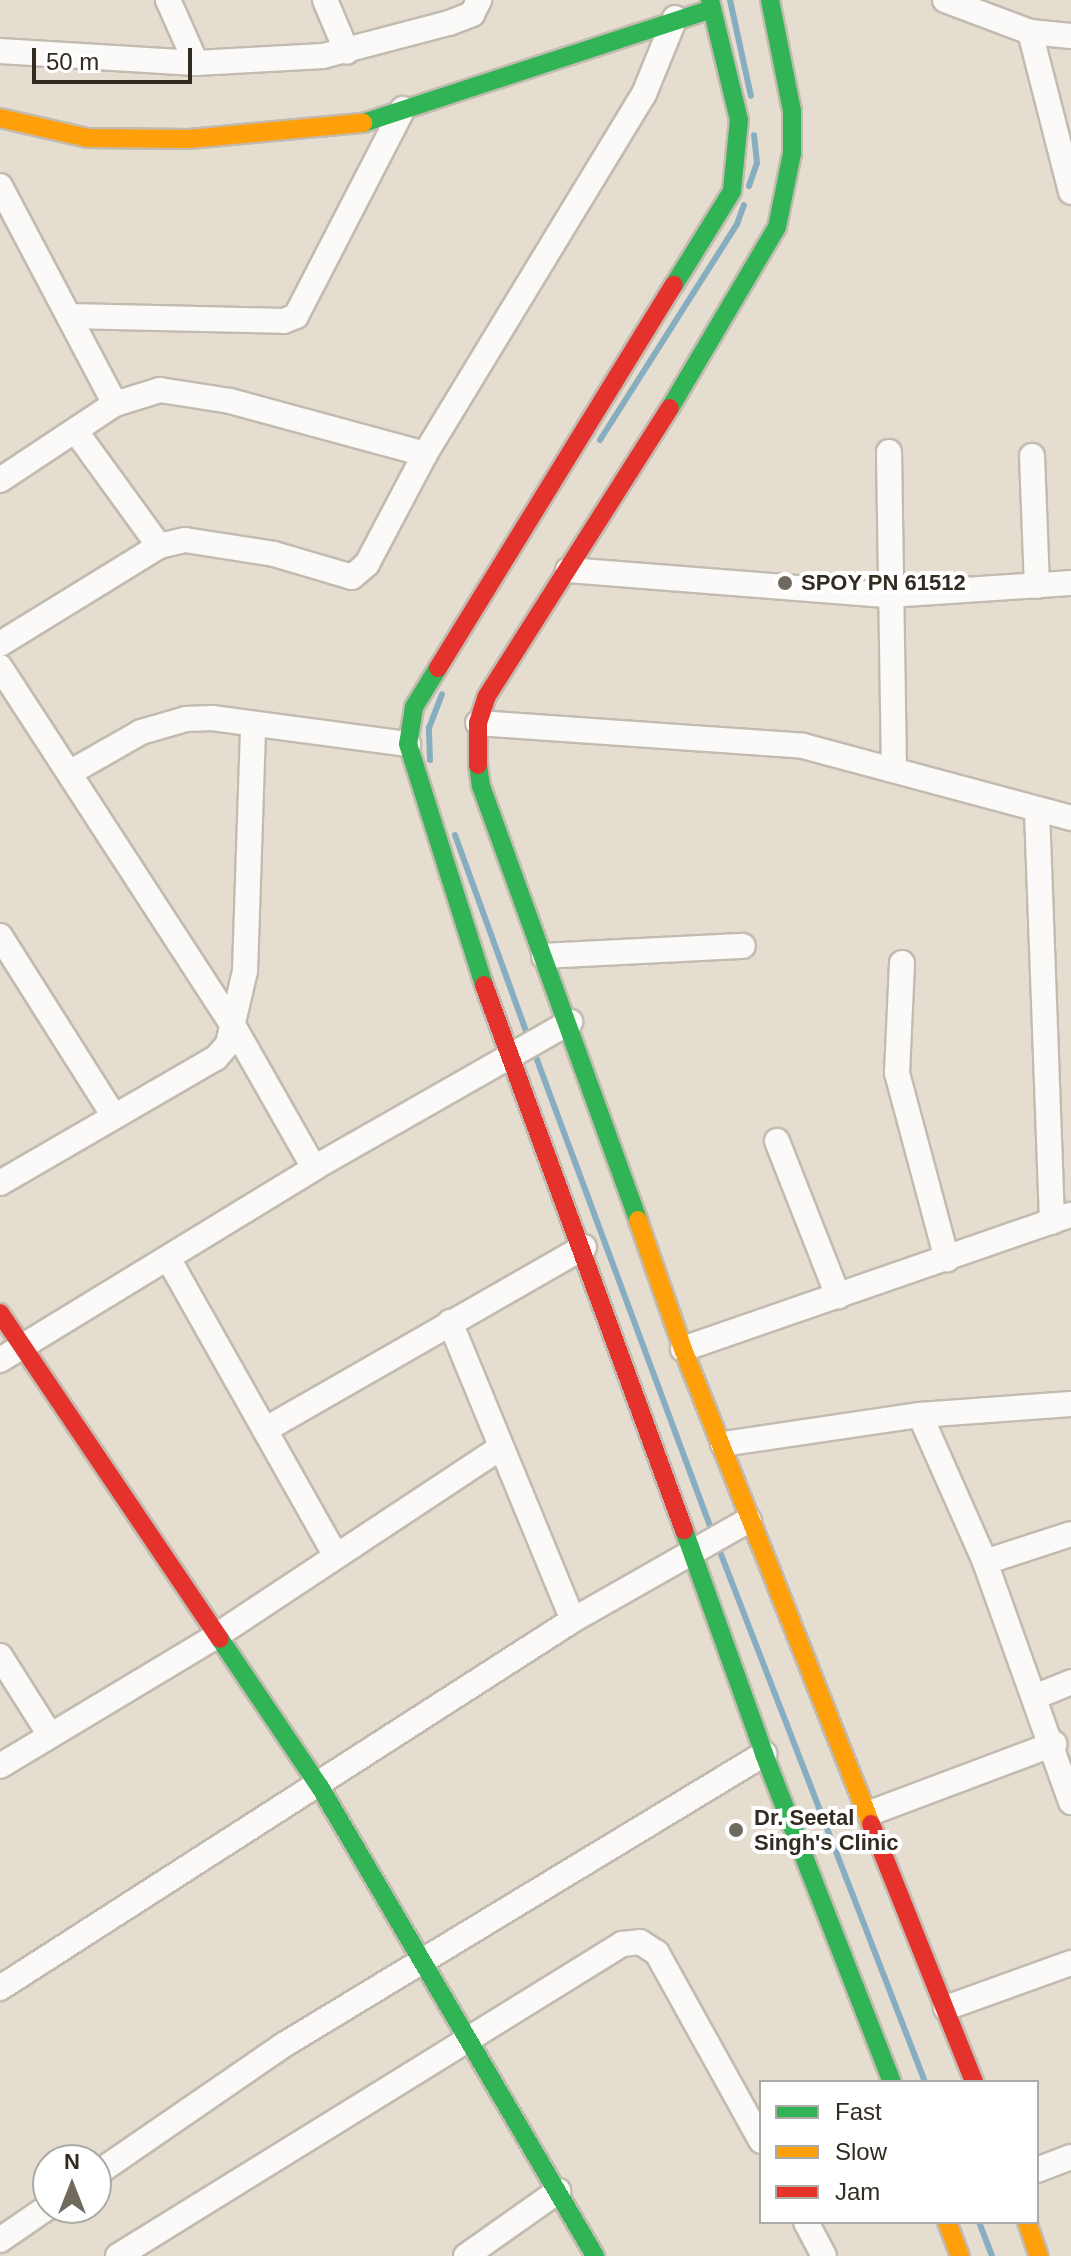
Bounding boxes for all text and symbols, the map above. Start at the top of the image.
scale bar [36,32,196,82]
text: 50 m [46,48,99,75]
place label: SPOY PN 61512 [801,570,966,596]
marker: SPOY PN 61512 [776,574,794,592]
place label: Dr. Seetal Singh's Clinic [754,1804,899,1856]
marker: Dr. Seetal Singh's Clinic [725,1819,747,1841]
legend [759,2080,1039,2224]
text: Fast [835,2098,882,2125]
text: Slow [835,2138,887,2165]
north arrow [32,2144,112,2224]
text: N [64,2149,80,2174]
text: Jam [835,2178,880,2205]

